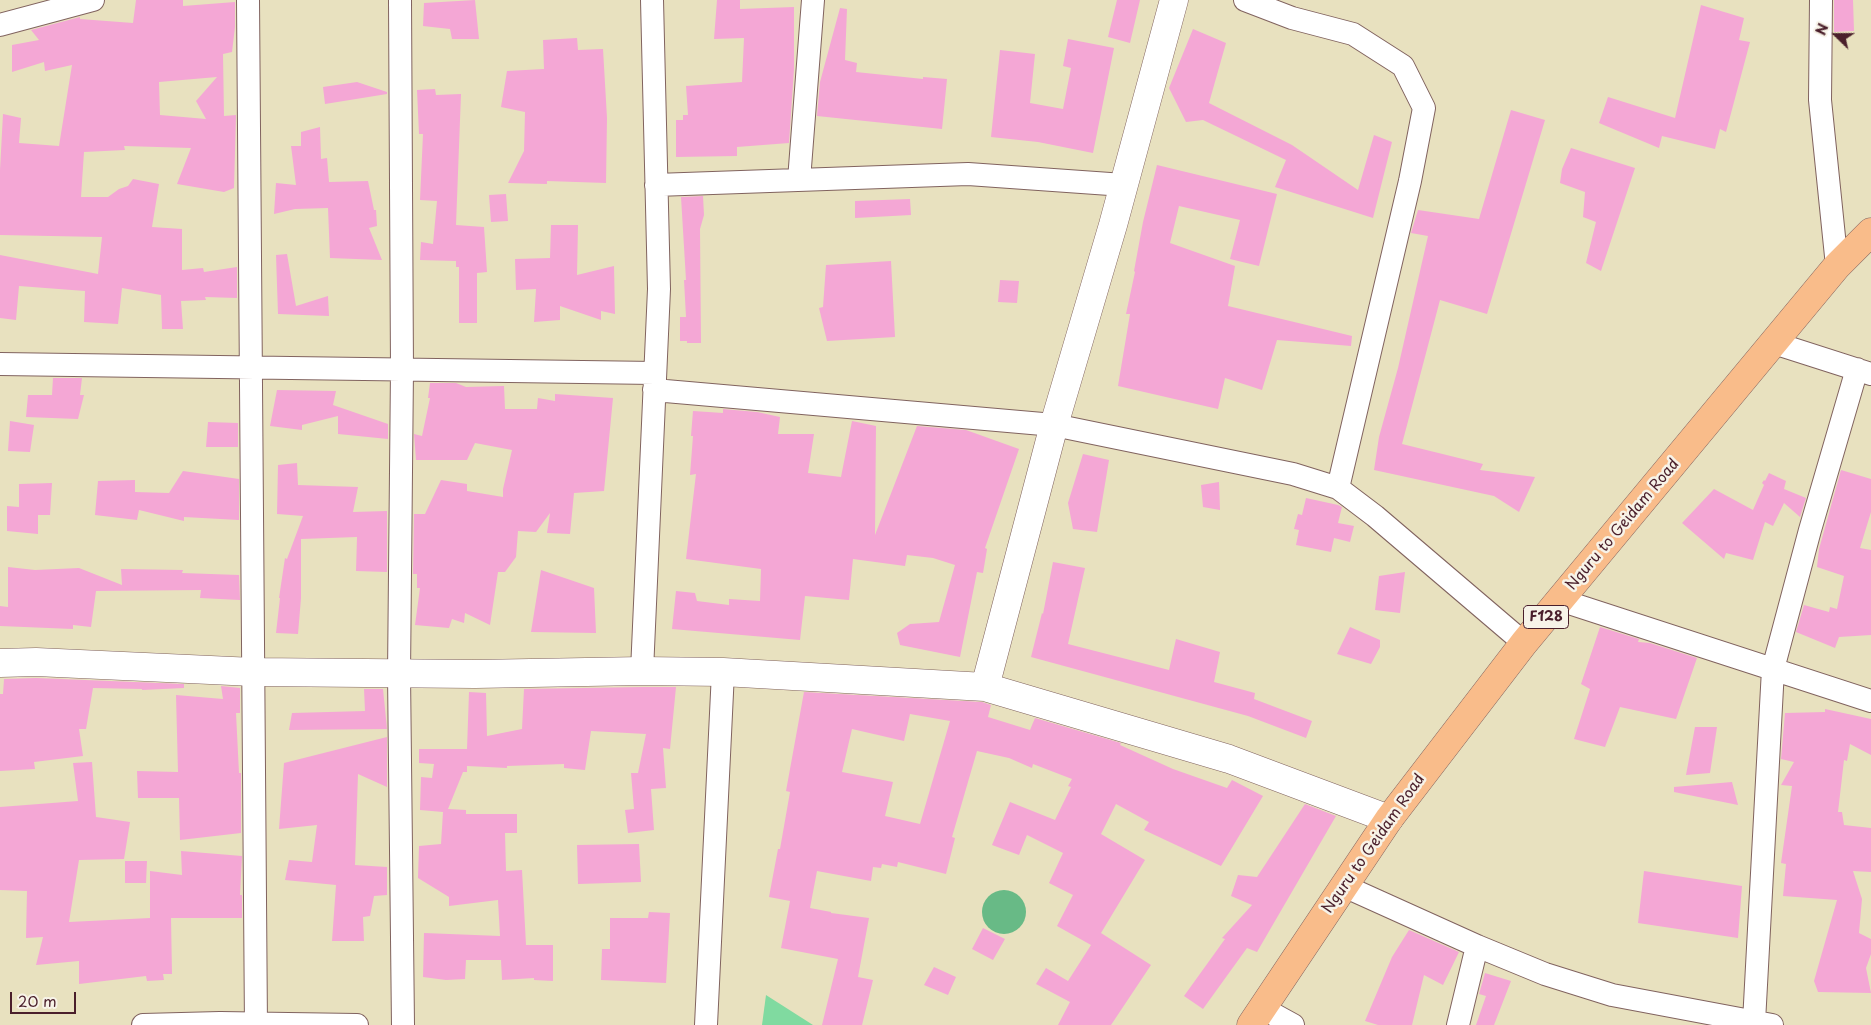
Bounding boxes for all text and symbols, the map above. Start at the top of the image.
north arrow [1811,10,1861,60]
text: N [1810,20,1833,38]
street label: Nguru to Geidam Road [1563,456,1683,594]
road number: F128 [1524,606,1568,628]
street label: Nguru to Geidam Road [1319,771,1429,917]
scale bar [12,982,79,1014]
text: 20 m [18,989,57,1012]

